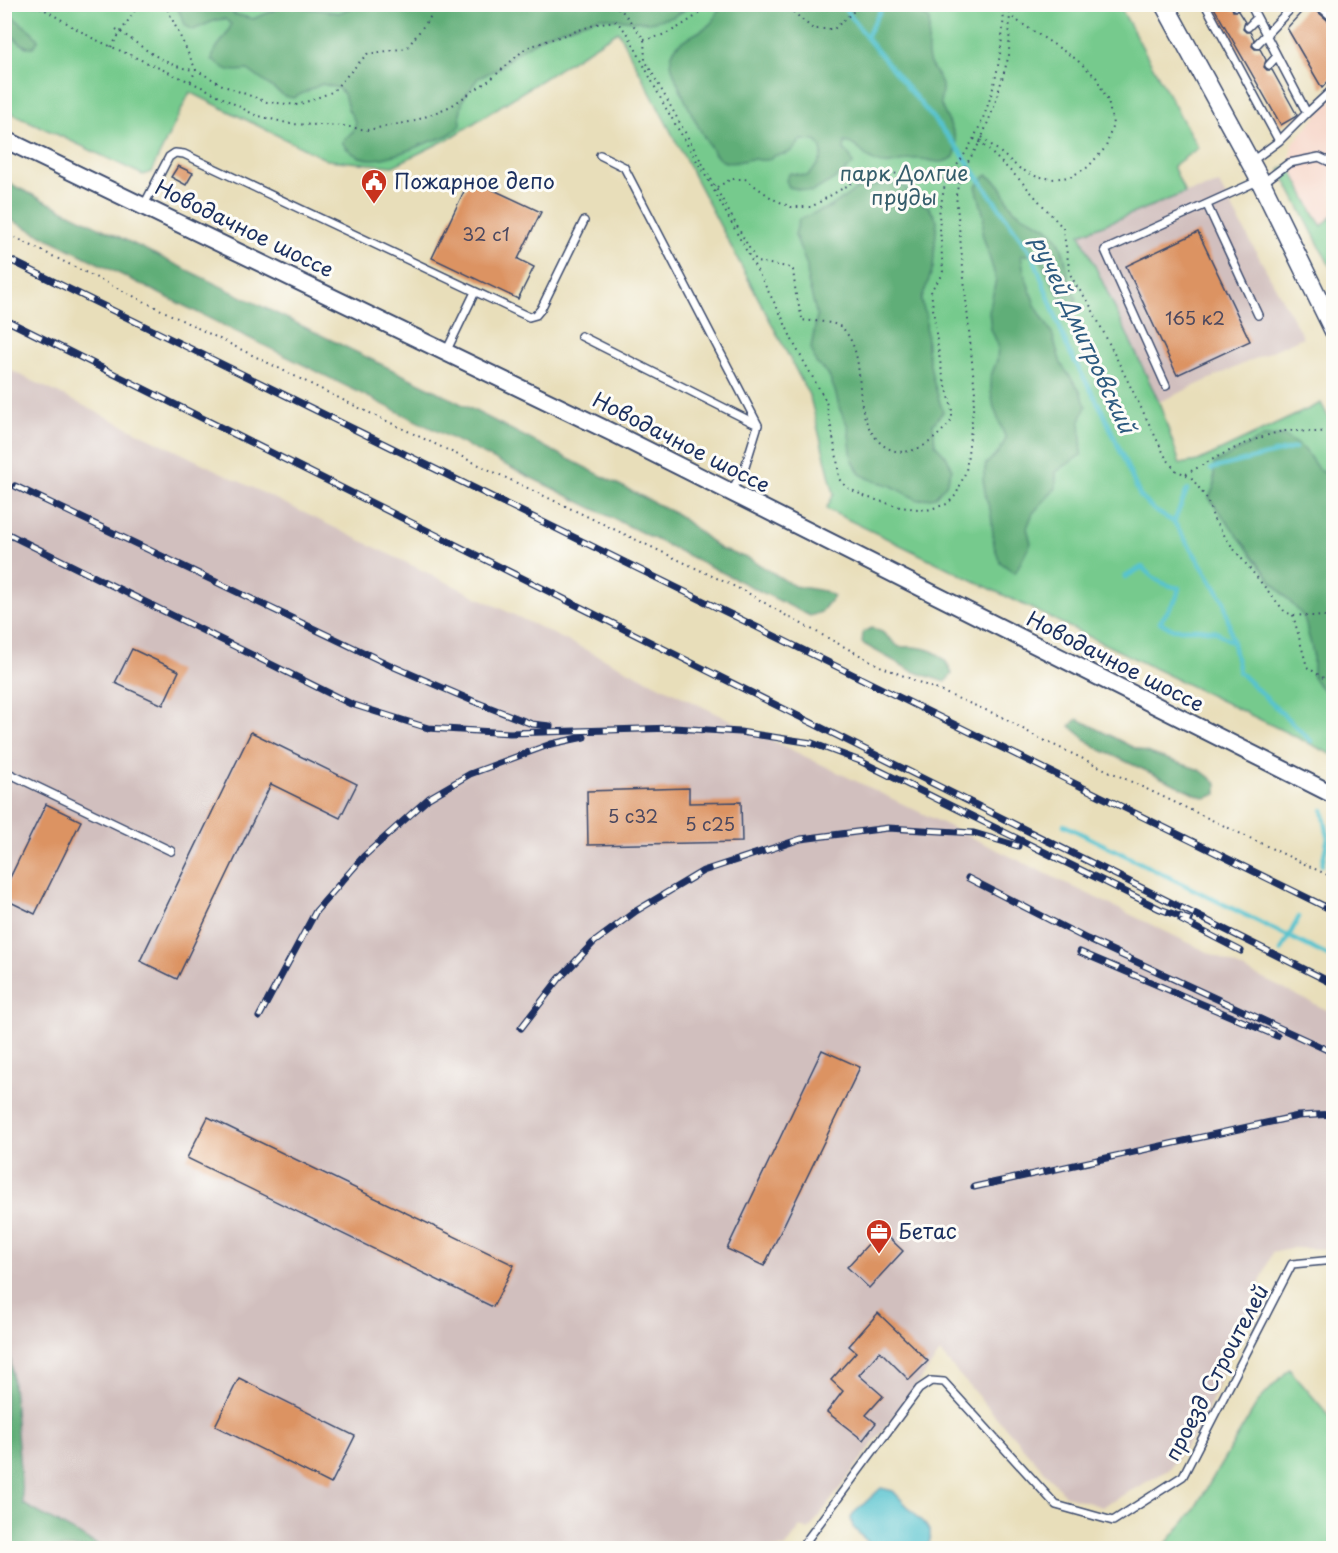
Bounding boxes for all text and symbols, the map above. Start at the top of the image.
park label: парк Долгие пруды [840,156,968,212]
place label: Пожарное депо [394,164,555,196]
public building icon: Пожарное депо [359,167,389,205]
street label: Новодачное шоссе [150,170,340,284]
house number: 32 с1 [462,220,510,247]
water label: ручей Дмитровский [1024,229,1146,440]
house number: 165 к2 [1165,304,1225,331]
street label: Новодачное шоссе [588,383,776,500]
street label: Новодачное шоссе [1022,602,1210,719]
house number: 5 с32 [608,802,658,829]
house number: 5 с25 [685,810,735,837]
place label: Бетас [898,1214,957,1246]
office icon: Бетас [864,1217,894,1255]
street label: проезд Строителей [1155,1278,1275,1466]

